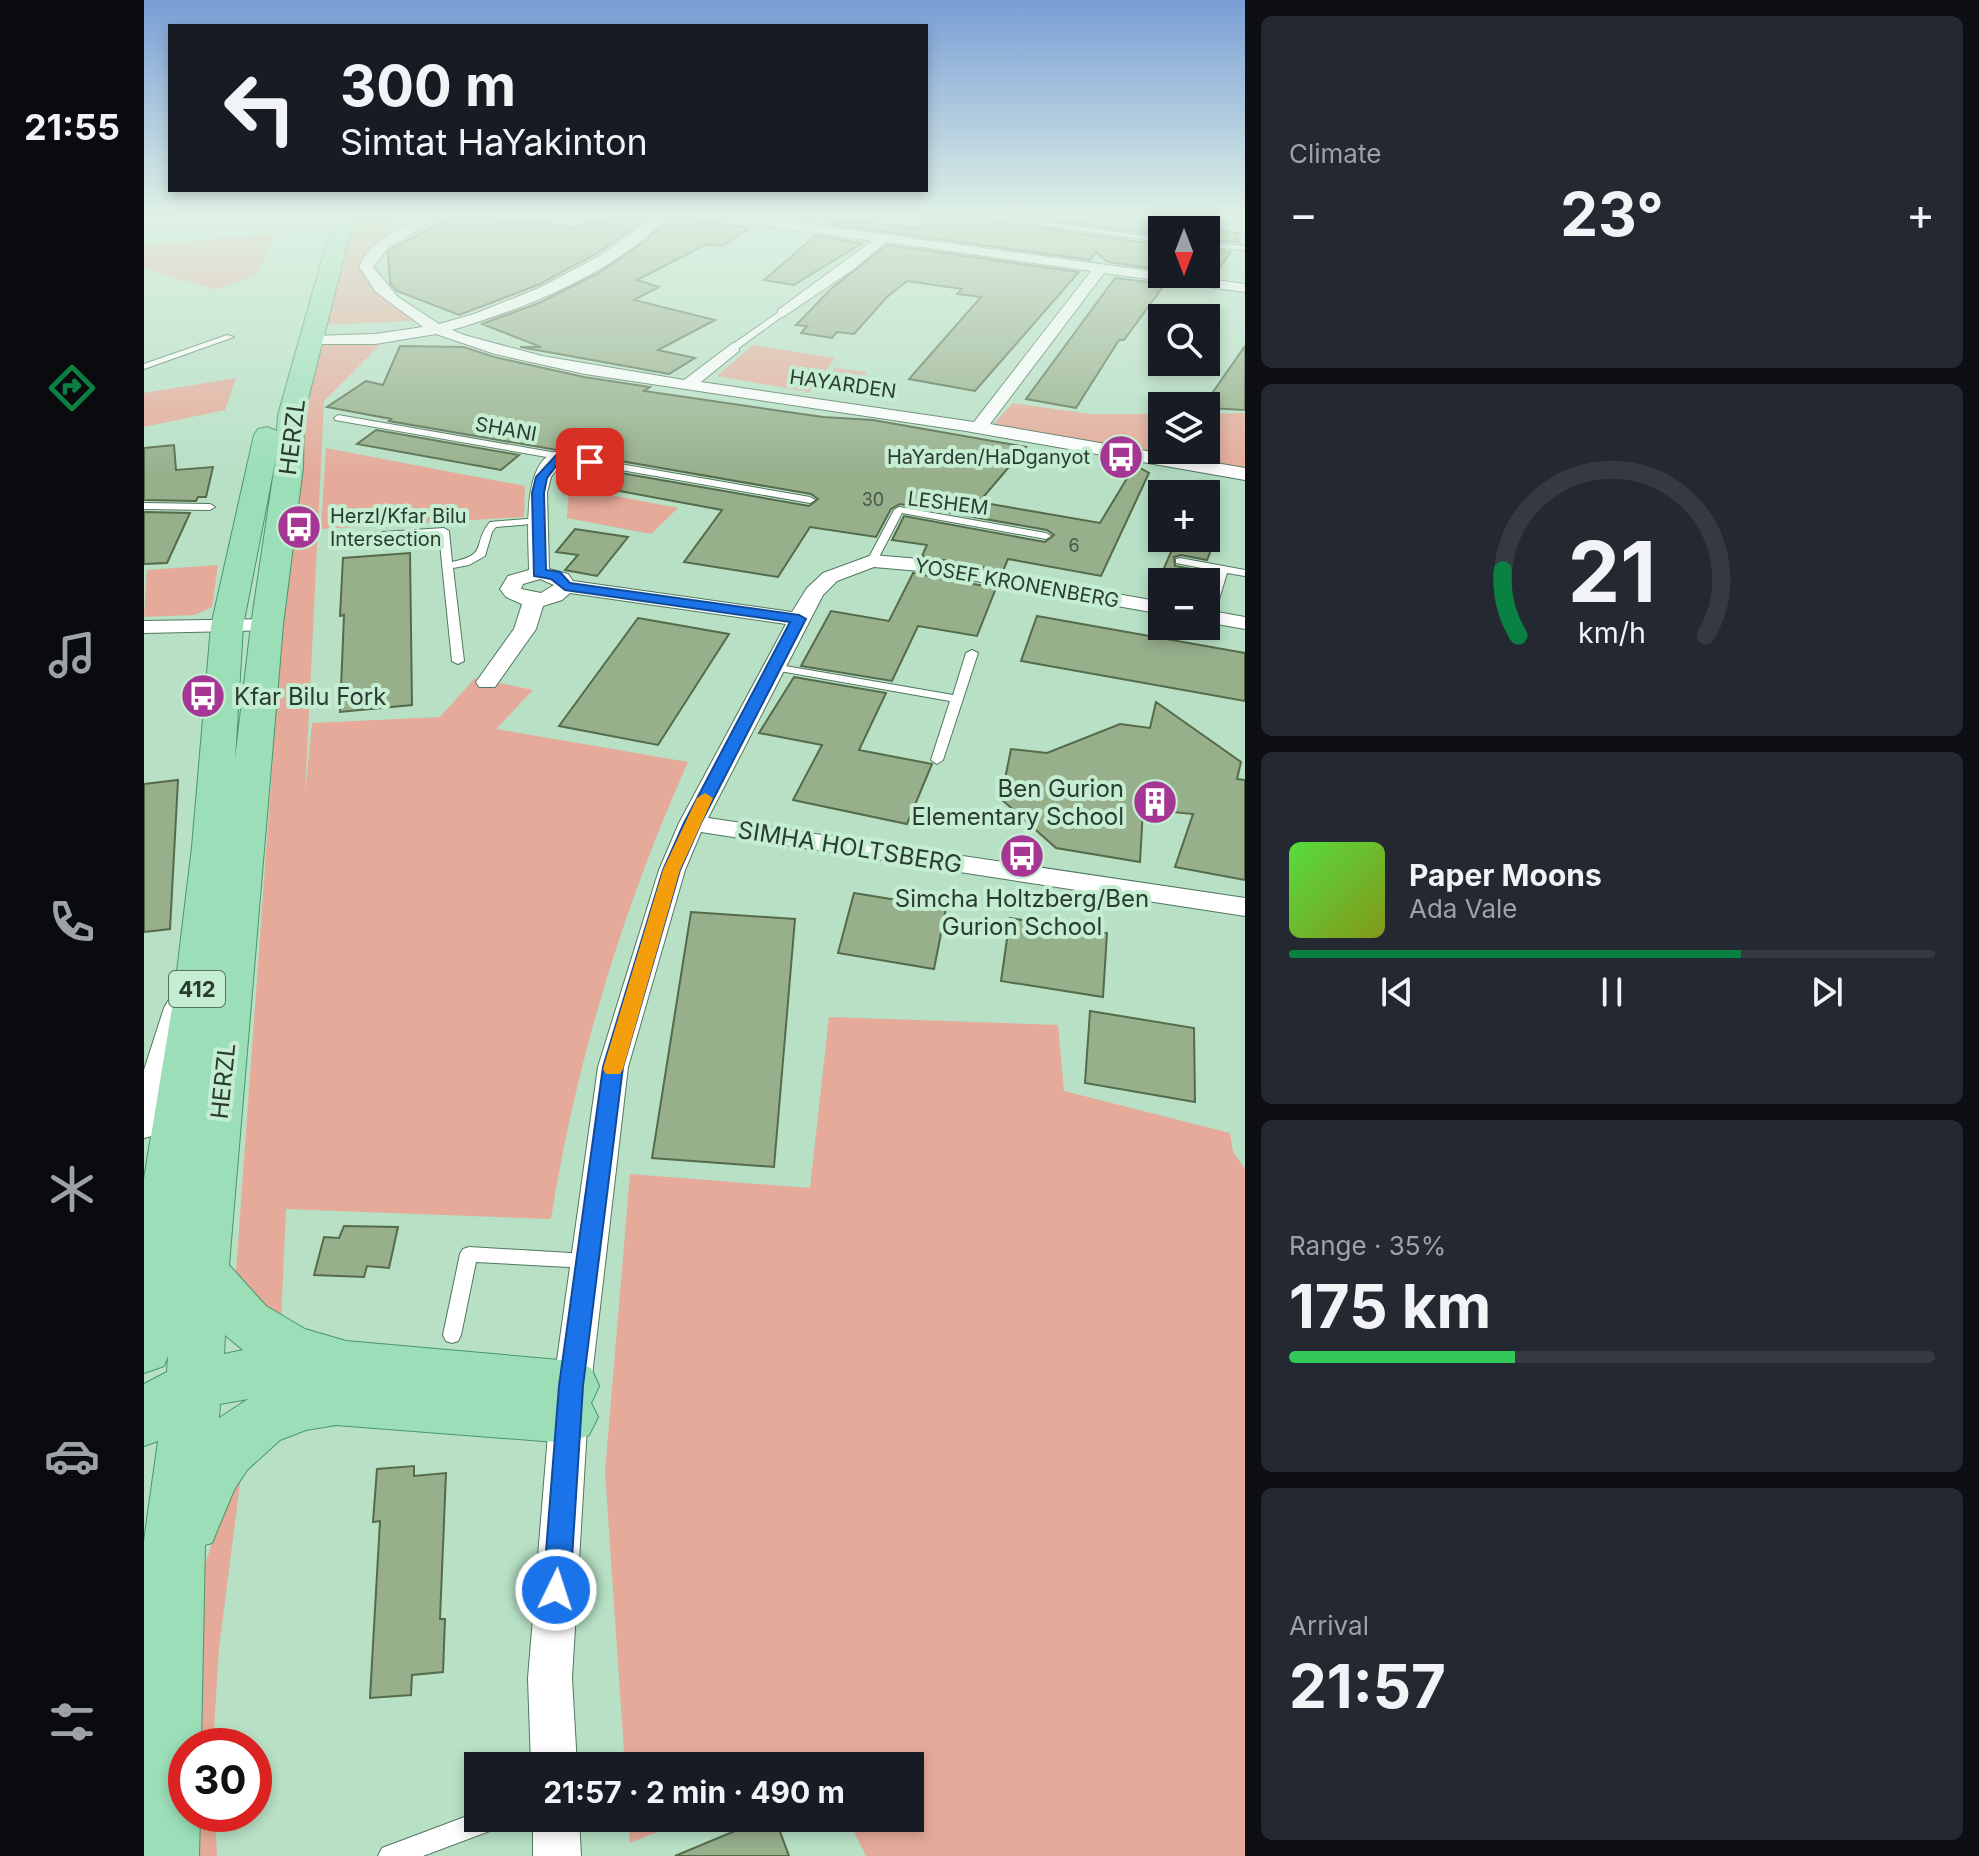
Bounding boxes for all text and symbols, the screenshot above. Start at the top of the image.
text: 300 m [340,52,516,120]
icon: left [208,56,312,160]
text: 21:55 [24,105,120,149]
text: Simtat HaYakinton [340,120,648,164]
text: Climate [1289,138,1381,169]
text: 23° [1560,178,1664,250]
text: − [1289,187,1318,241]
text: + [1906,187,1935,241]
north arrow [1148,216,1220,288]
map controls [1148,216,1220,640]
button: search [1148,304,1220,376]
icon: directions [44,360,100,416]
street label: HAYARDEN [788,365,898,403]
button: layers [1148,392,1220,464]
street label: HERZL [273,397,311,477]
street label: SHANI [473,412,539,446]
pin [556,428,624,496]
bus stop icon: HaYarden/HaDganyot [1097,433,1145,481]
icon: arrive [568,440,612,484]
place label: HaYarden/HaDganyot [887,445,1090,469]
button: + [1148,480,1220,552]
street label: LESHEM [906,486,990,520]
house number: 30 [862,489,884,510]
bus stop icon: Herzl/Kfar Bilu Intersection [275,503,323,551]
place label: Herzl/Kfar Bilu Intersection [330,504,467,551]
text: 21 [1568,521,1656,622]
house number: 6 [1068,535,1080,556]
street label: YOSEF KRONENBERG [913,553,1121,613]
button: − [1148,568,1220,640]
text: km/h [1578,615,1646,650]
icon: music [44,627,100,683]
bus stop icon: Kfar Bilu Fork [179,672,227,720]
place label: Kfar Bilu Fork [234,682,386,711]
place label: Ben Gurion Elementary School [912,774,1124,831]
building icon: Ben Gurion Elementary School [1131,778,1179,826]
street label: SIMHA HOLTSBERG [736,815,964,879]
bus stop icon: Simcha Holtzberg/Ben Gurion School [998,832,1046,880]
text: Paper Moons [1409,857,1602,893]
place label: Simcha Holtzberg/Ben Gurion School [895,884,1149,941]
text: Ada Vale [1409,893,1517,924]
icon: phone [44,894,100,950]
icon: previous [1375,970,1419,1014]
icon: pause [1590,970,1634,1014]
icon: next [1805,970,1849,1014]
road number: 412 [169,971,225,1007]
street label: HERZL [205,1042,241,1120]
icon: climate [44,1161,100,1217]
text: Range · 35% [1289,1230,1446,1261]
text: 175 km [1289,1270,1491,1342]
icon: car [44,1428,100,1484]
position arrow [514,1548,598,1632]
text: Arrival [1289,1610,1369,1641]
text: 21:57 [1289,1650,1446,1722]
icon: filters [44,1694,100,1750]
speed limit sign: 30 [168,1728,272,1832]
text: 21:57 · 2 min · 490 m [543,1774,845,1810]

